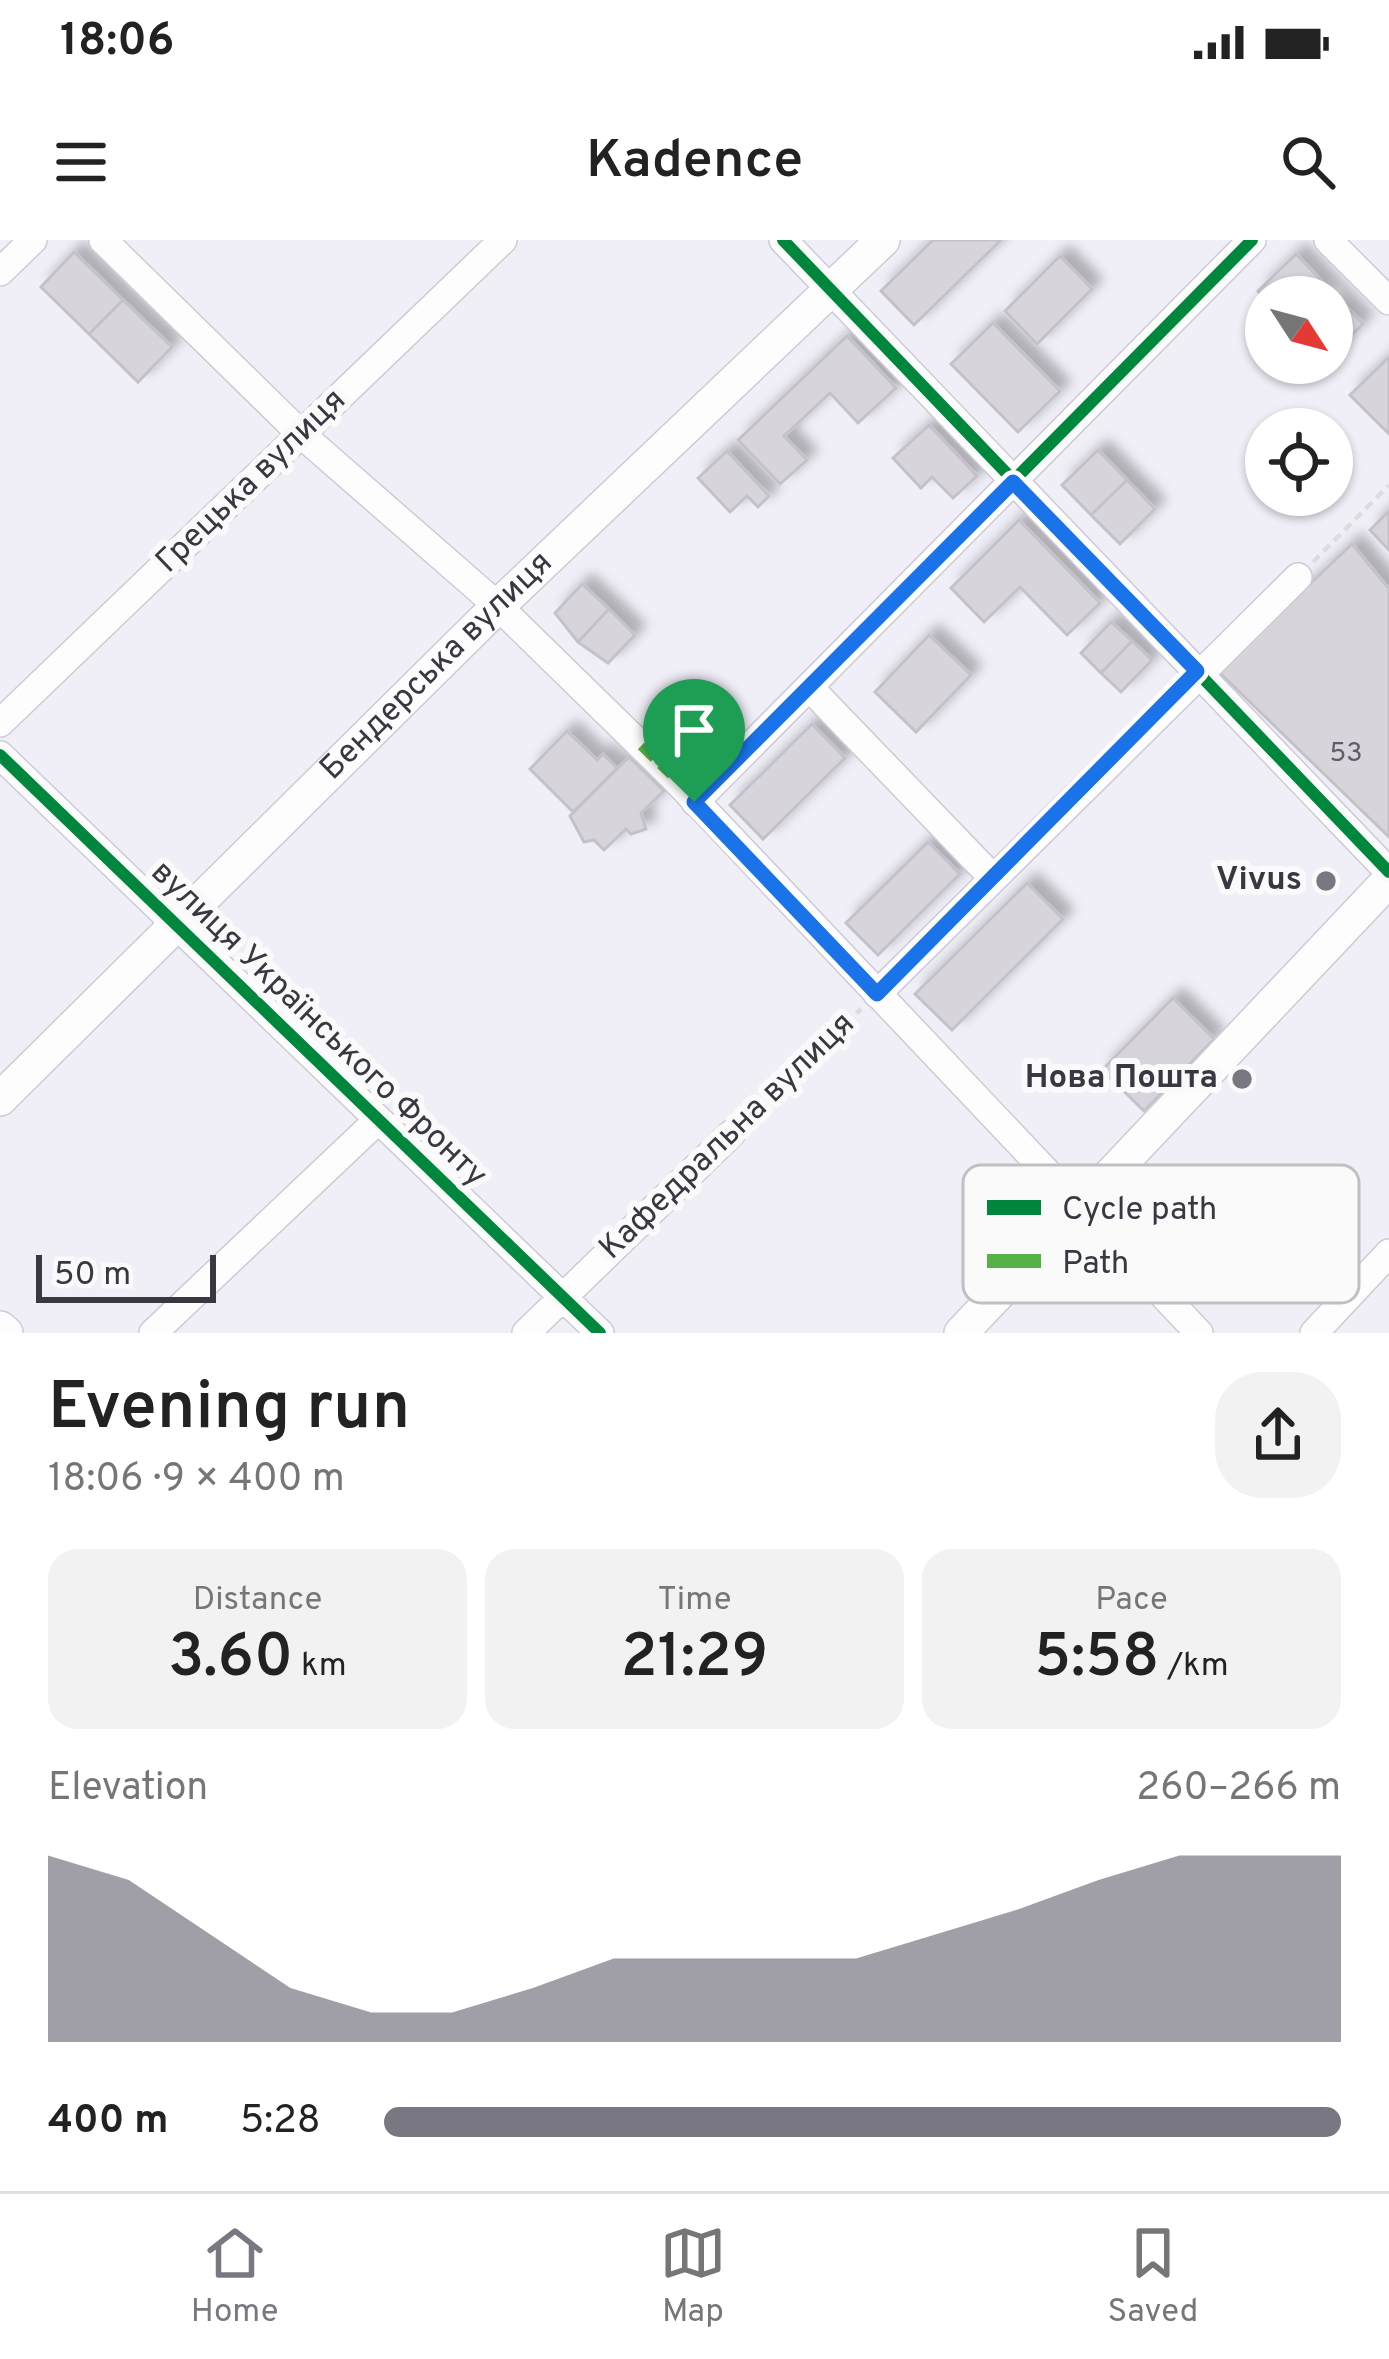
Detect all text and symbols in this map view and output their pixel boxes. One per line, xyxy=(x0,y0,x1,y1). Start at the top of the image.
text: 18:06 xyxy=(60,14,174,71)
text: Kadence xyxy=(586,128,803,197)
icon: menu xyxy=(48,129,114,195)
icon: search xyxy=(1275,129,1341,195)
north arrow xyxy=(1245,276,1353,384)
map controls xyxy=(1245,276,1353,516)
street label: Грецька вулиця xyxy=(148,381,356,583)
button: locate xyxy=(1245,408,1353,516)
street label: Бендерська вулиця xyxy=(312,543,563,790)
pin xyxy=(643,679,745,802)
icon: arrive xyxy=(661,697,727,763)
house number: 53 xyxy=(1329,737,1363,771)
street label: вулиця Українського Фронту xyxy=(141,853,495,1197)
place label: Vivus xyxy=(1216,860,1302,902)
marker: Vivus xyxy=(1313,868,1339,894)
street label: Кафедральна вулиця xyxy=(591,1004,865,1270)
place label: Нова Пошта xyxy=(1025,1058,1218,1100)
marker: Нова Пошта xyxy=(1229,1066,1255,1092)
legend xyxy=(963,1165,1359,1303)
text: Cycle path xyxy=(1062,1190,1217,1232)
text: Path xyxy=(1062,1244,1129,1286)
scale bar xyxy=(36,1249,216,1302)
text: 50 m xyxy=(54,1255,131,1297)
text: Evening run xyxy=(48,1369,410,1452)
button: share xyxy=(1215,1372,1341,1498)
text: 18:06 · 9 × 400 m xyxy=(48,1456,345,1505)
text: Distance xyxy=(193,1580,322,1622)
text: Time xyxy=(658,1580,731,1622)
text: Pace xyxy=(1095,1580,1168,1622)
text: 3.60 xyxy=(168,1622,293,1698)
text: 21:29 xyxy=(621,1622,768,1698)
text: 5:58 xyxy=(1034,1622,1159,1698)
text: km xyxy=(293,1646,347,1688)
text: /km xyxy=(1159,1646,1229,1688)
text: Elevation xyxy=(48,1765,208,1814)
text: 260–266 m xyxy=(1136,1765,1341,1814)
text: 400 m xyxy=(48,2098,168,2147)
text: 5:28 xyxy=(240,2098,321,2147)
tab: Home xyxy=(191,2220,278,2334)
tab: Map xyxy=(660,2220,726,2334)
tab: Saved xyxy=(1108,2220,1198,2334)

